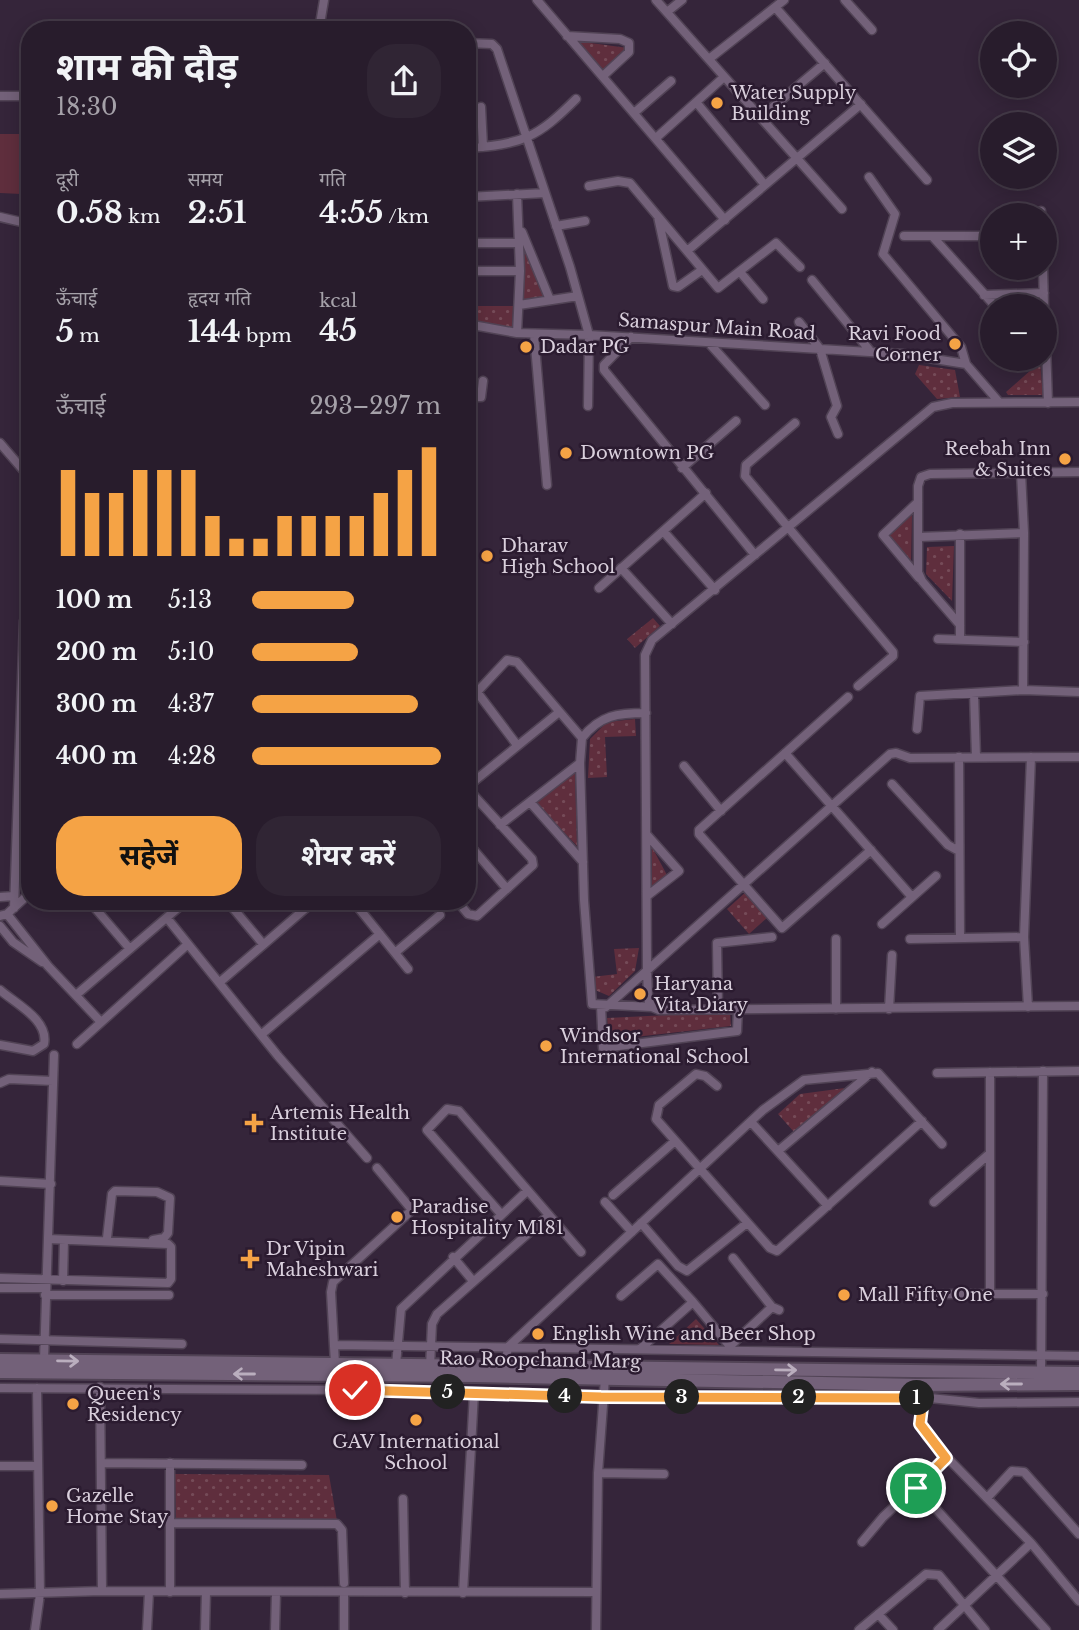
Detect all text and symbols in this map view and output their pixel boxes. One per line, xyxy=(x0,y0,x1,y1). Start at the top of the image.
map controls xyxy=(980,21,1057,371)
button: locate xyxy=(980,21,1057,98)
text: शाम की दौड़ xyxy=(56,43,238,90)
button: share xyxy=(367,44,441,118)
place label: Water Supply Building xyxy=(730,82,857,125)
text: 18:30 xyxy=(56,93,117,121)
marker: Water Supply Building xyxy=(709,95,725,111)
button: layers xyxy=(980,112,1057,189)
text: दूरी xyxy=(56,168,79,191)
text: समय xyxy=(188,168,223,191)
text: गति xyxy=(319,168,346,191)
text: 0.58 xyxy=(56,194,123,231)
text: 2:51 xyxy=(188,194,247,231)
text: 4:55 xyxy=(319,194,383,231)
button: + xyxy=(980,203,1057,280)
text: km xyxy=(123,205,160,228)
text: /km xyxy=(383,205,429,228)
text: ऊँचाई xyxy=(56,287,97,310)
text: हृदय गति xyxy=(188,287,251,310)
text: kcal xyxy=(319,289,357,312)
button: − xyxy=(980,294,1057,371)
street label: Samaspur Main Road xyxy=(618,309,816,345)
text: 45 xyxy=(319,312,357,349)
text: 5 xyxy=(56,313,74,350)
text: 144 xyxy=(188,313,241,350)
place label: Ravi Food Corner xyxy=(848,323,941,366)
text: m xyxy=(74,324,100,347)
text: bpm xyxy=(241,324,292,347)
place label: Dadar PG xyxy=(540,336,630,358)
marker: Ravi Food Corner xyxy=(947,336,963,352)
marker: Dadar PG xyxy=(518,339,534,355)
text: ऊँचाई xyxy=(56,392,106,420)
text: 293–297 m xyxy=(309,392,441,420)
place label: Reebah Inn & Suites xyxy=(945,438,1051,481)
place label: Downtown PG xyxy=(580,442,715,464)
marker: Downtown PG xyxy=(558,445,574,461)
marker: Reebah Inn & Suites xyxy=(1057,451,1073,467)
place label: Dharav High School xyxy=(501,535,615,578)
marker: Dharav High School xyxy=(479,548,495,564)
text: 100 m xyxy=(56,586,132,614)
text: 5:13 xyxy=(168,586,212,614)
text: 200 m xyxy=(56,638,137,666)
text: 5:10 xyxy=(168,638,214,666)
text: 300 m xyxy=(56,690,137,718)
text: 4:37 xyxy=(168,690,214,718)
text: 400 m xyxy=(56,742,138,770)
text: 4:28 xyxy=(168,742,216,770)
button: सहेजें xyxy=(56,816,242,896)
button: शेयर करें xyxy=(256,816,441,896)
place label: Haryana Vita Diary xyxy=(653,973,748,1016)
marker: Haryana Vita Diary xyxy=(632,986,648,1002)
place label: Windsor International School xyxy=(559,1025,749,1068)
marker: Windsor International School xyxy=(538,1038,554,1054)
place label: Artemis Health Institute xyxy=(269,1102,410,1145)
marker: Artemis Health Institute xyxy=(244,1113,264,1133)
place label: Paradise Hospitality M181 xyxy=(411,1196,564,1239)
marker: Paradise Hospitality M181 xyxy=(389,1209,405,1225)
place label: Dr Vipin Maheshwari xyxy=(266,1238,378,1281)
marker: Dr Vipin Maheshwari xyxy=(240,1249,260,1269)
place label: Mall Fifty One xyxy=(858,1284,993,1306)
marker: Mall Fifty One xyxy=(836,1287,852,1303)
place label: English Wine and Beer Shop xyxy=(552,1323,816,1345)
marker: English Wine and Beer Shop xyxy=(530,1326,546,1342)
street label: Rao Roopchand Marg xyxy=(439,1347,641,1373)
one-way arrow xyxy=(56,1354,79,1368)
pin xyxy=(325,1360,385,1420)
one-way arrow xyxy=(774,1363,797,1377)
one-way arrow xyxy=(233,1367,256,1381)
icon: check xyxy=(336,1371,374,1409)
pin: 5 xyxy=(430,1374,466,1410)
one-way arrow xyxy=(1000,1377,1023,1391)
pin: 4 xyxy=(548,1378,582,1414)
text: 5 xyxy=(442,1380,453,1403)
pin: 3 xyxy=(664,1380,700,1414)
pin: 2 xyxy=(782,1380,816,1414)
pin: 1 xyxy=(900,1380,934,1416)
place label: Queen's Residency xyxy=(87,1383,182,1426)
text: 4 xyxy=(558,1384,571,1407)
text: 3 xyxy=(675,1385,688,1408)
text: 2 xyxy=(792,1385,805,1408)
text: 1 xyxy=(912,1386,921,1409)
marker: Queen's Residency xyxy=(65,1396,81,1412)
marker: GAV International School xyxy=(408,1412,424,1428)
place label: GAV International School xyxy=(332,1431,500,1474)
pin xyxy=(886,1458,946,1518)
icon: arrive xyxy=(897,1469,935,1507)
place label: Gazelle Home Stay xyxy=(66,1485,169,1528)
marker: Gazelle Home Stay xyxy=(44,1498,60,1514)

